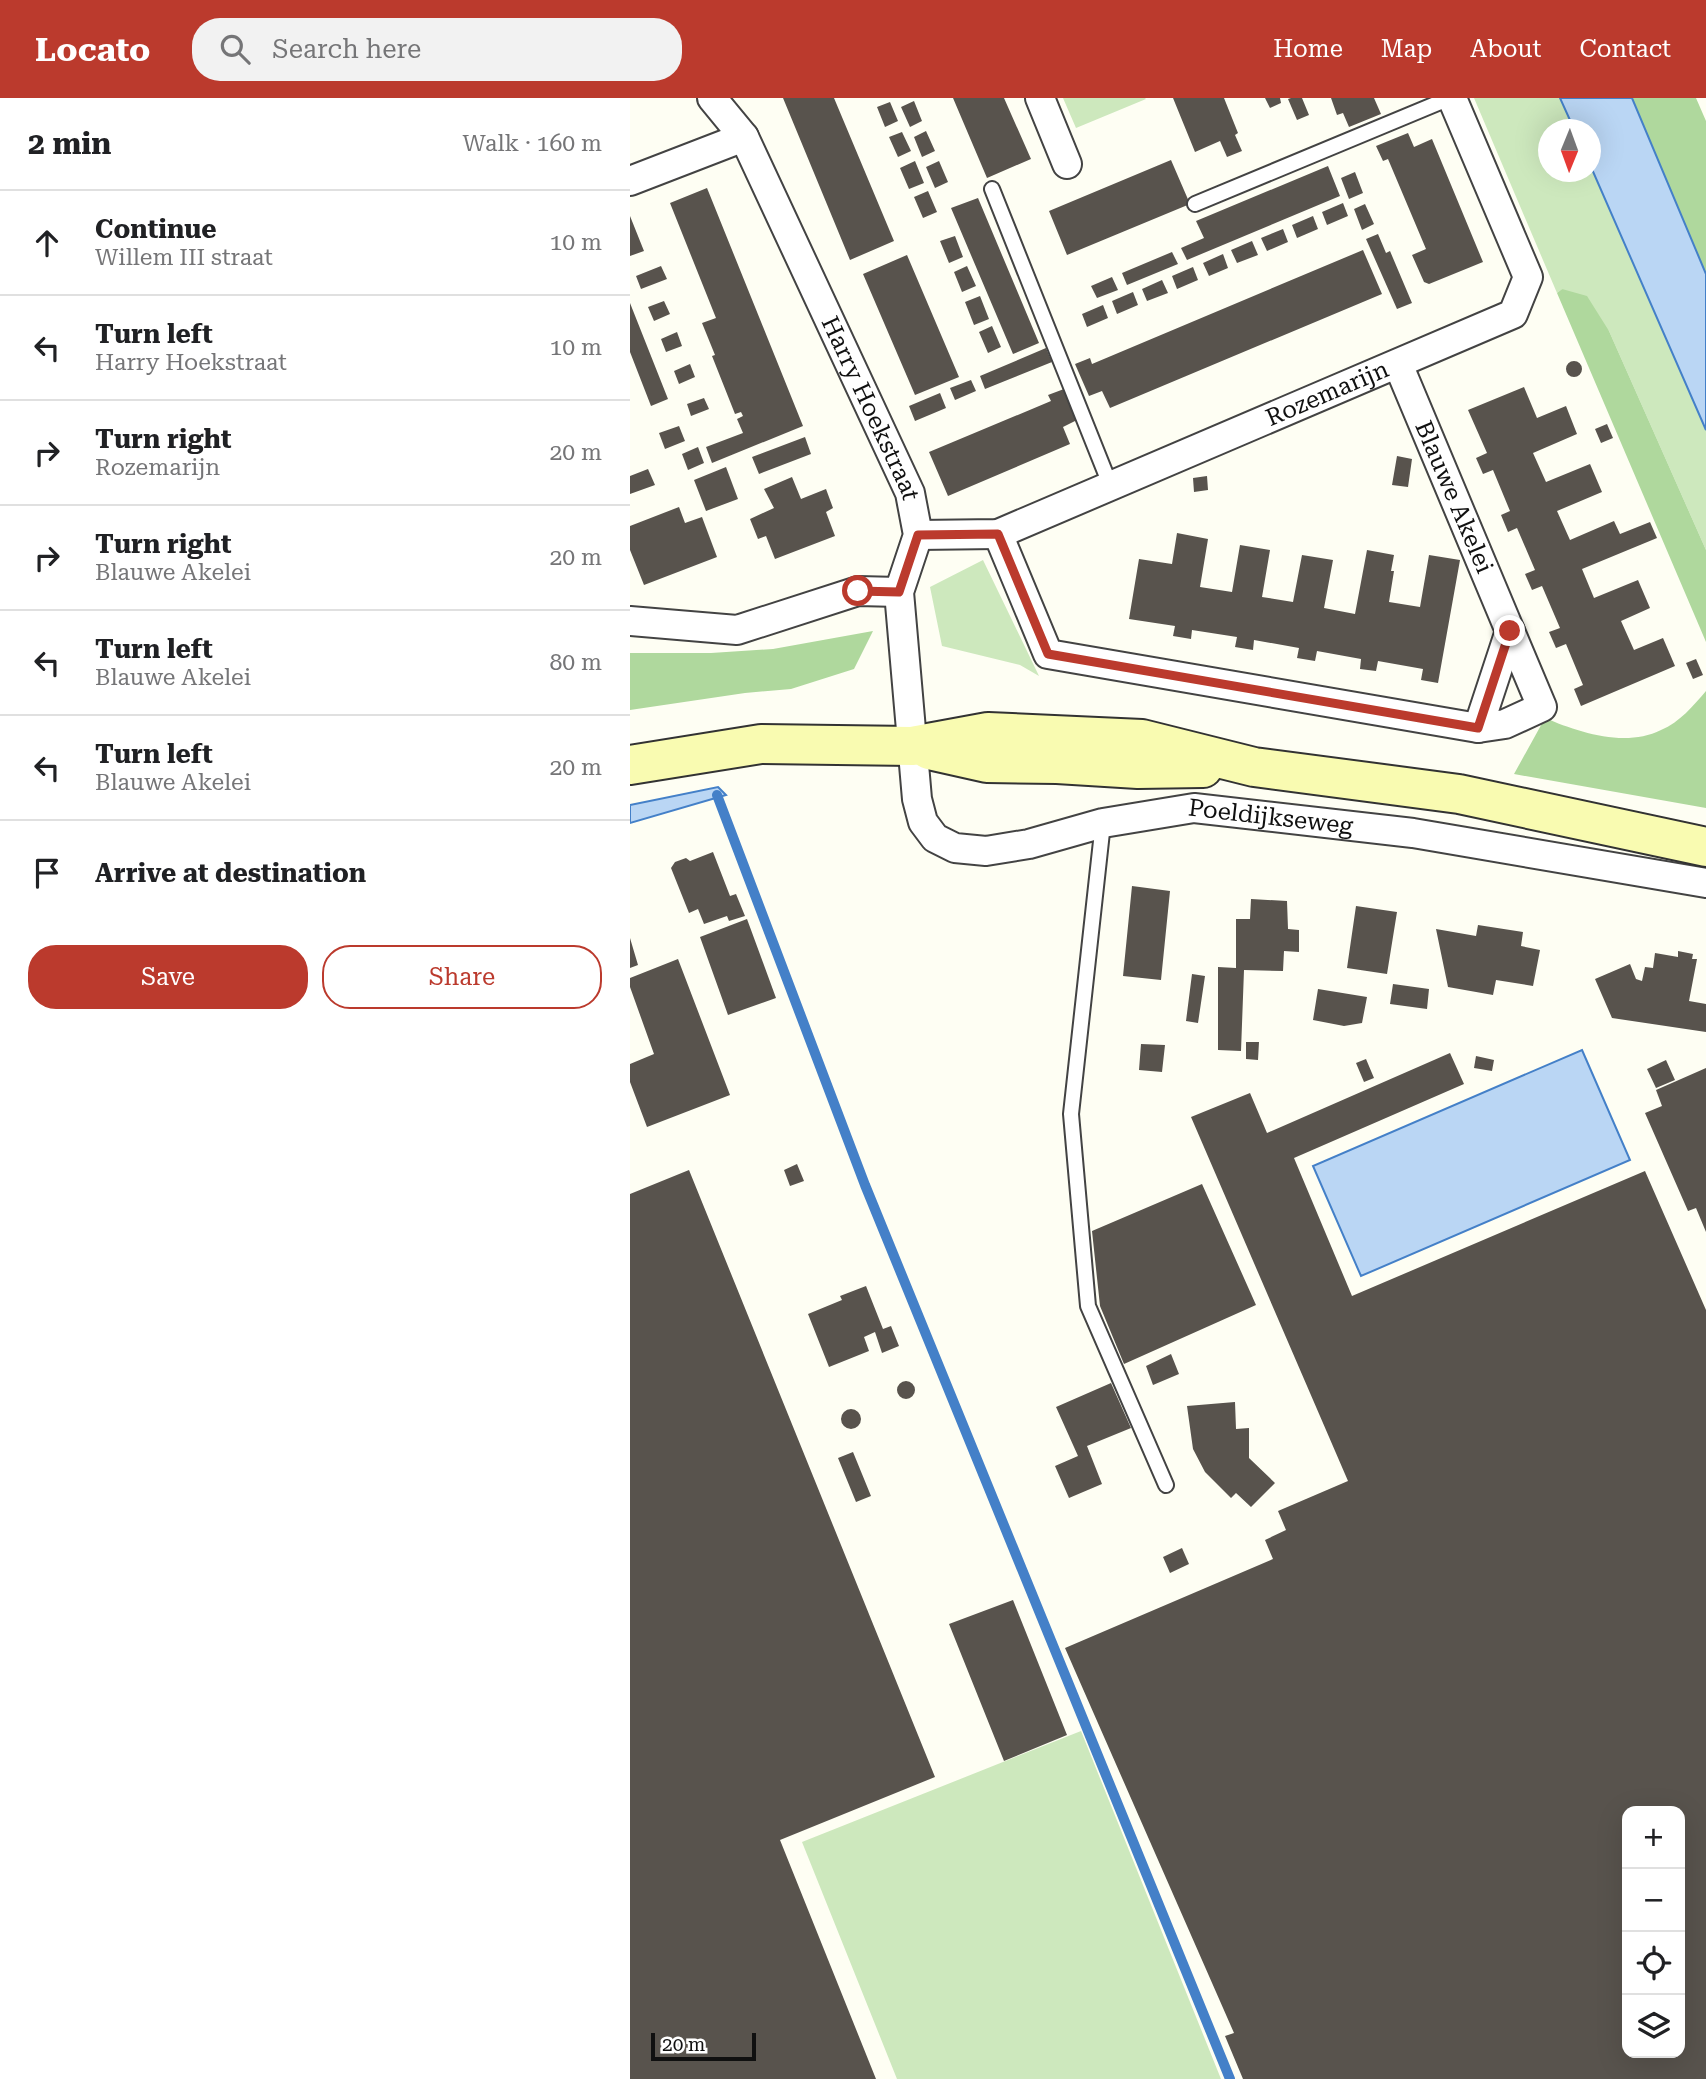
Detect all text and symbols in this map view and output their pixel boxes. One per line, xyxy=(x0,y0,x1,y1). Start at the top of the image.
search box xyxy=(192,18,682,81)
text: Locato xyxy=(35,30,150,69)
icon: search xyxy=(216,30,254,68)
text: Search here xyxy=(272,34,421,64)
text: Home xyxy=(1273,35,1343,63)
text: Map xyxy=(1381,35,1432,63)
text: About xyxy=(1470,35,1541,63)
text: Contact xyxy=(1579,35,1671,63)
north arrow xyxy=(1538,119,1601,182)
text: 2 min xyxy=(28,126,111,161)
text: Walk · 160 m xyxy=(463,130,602,157)
text: Continue xyxy=(95,214,217,244)
icon: ahead xyxy=(28,224,66,262)
text: 10 m xyxy=(549,229,602,256)
text: Willem III straat xyxy=(95,244,273,271)
street label: Harry Hoekstraat xyxy=(816,312,925,502)
text: Turn left xyxy=(95,319,213,349)
icon: left xyxy=(28,329,66,367)
text: 10 m xyxy=(549,334,602,361)
text: Harry Hoekstraat xyxy=(95,349,287,376)
street label: Rozemarijn xyxy=(1262,355,1393,432)
street label: Blauwe Akelei xyxy=(1409,417,1499,578)
text: Turn right xyxy=(95,424,231,454)
icon: right xyxy=(28,434,66,472)
text: 20 m xyxy=(549,439,602,466)
text: Rozemarijn xyxy=(95,454,220,481)
text: Turn right xyxy=(95,529,231,559)
icon: right xyxy=(28,539,66,577)
text: 20 m xyxy=(549,544,602,571)
text: Blauwe Akelei xyxy=(95,559,251,586)
route start xyxy=(842,575,873,606)
route end xyxy=(1494,615,1525,646)
text: Turn left xyxy=(95,634,213,664)
icon: left xyxy=(28,644,66,682)
text: 80 m xyxy=(549,649,602,676)
text: Blauwe Akelei xyxy=(95,664,251,691)
text: Turn left xyxy=(95,739,213,769)
icon: left xyxy=(28,749,66,787)
text: 20 m xyxy=(549,754,602,781)
text: Blauwe Akelei xyxy=(95,769,251,796)
street label: Poeldijkseweg xyxy=(1187,793,1355,840)
icon: arrive xyxy=(28,854,66,892)
text: Arrive at destination xyxy=(95,858,366,888)
button: Save xyxy=(28,945,308,1009)
button: Share xyxy=(322,945,602,1009)
map controls xyxy=(1622,1806,1685,2058)
button: + xyxy=(1622,1806,1685,1869)
button: − xyxy=(1622,1869,1685,1932)
button: locate xyxy=(1622,1932,1685,1995)
button: layers xyxy=(1622,1995,1685,2058)
scale bar xyxy=(651,2030,756,2062)
text: 20 m xyxy=(662,2033,705,2056)

